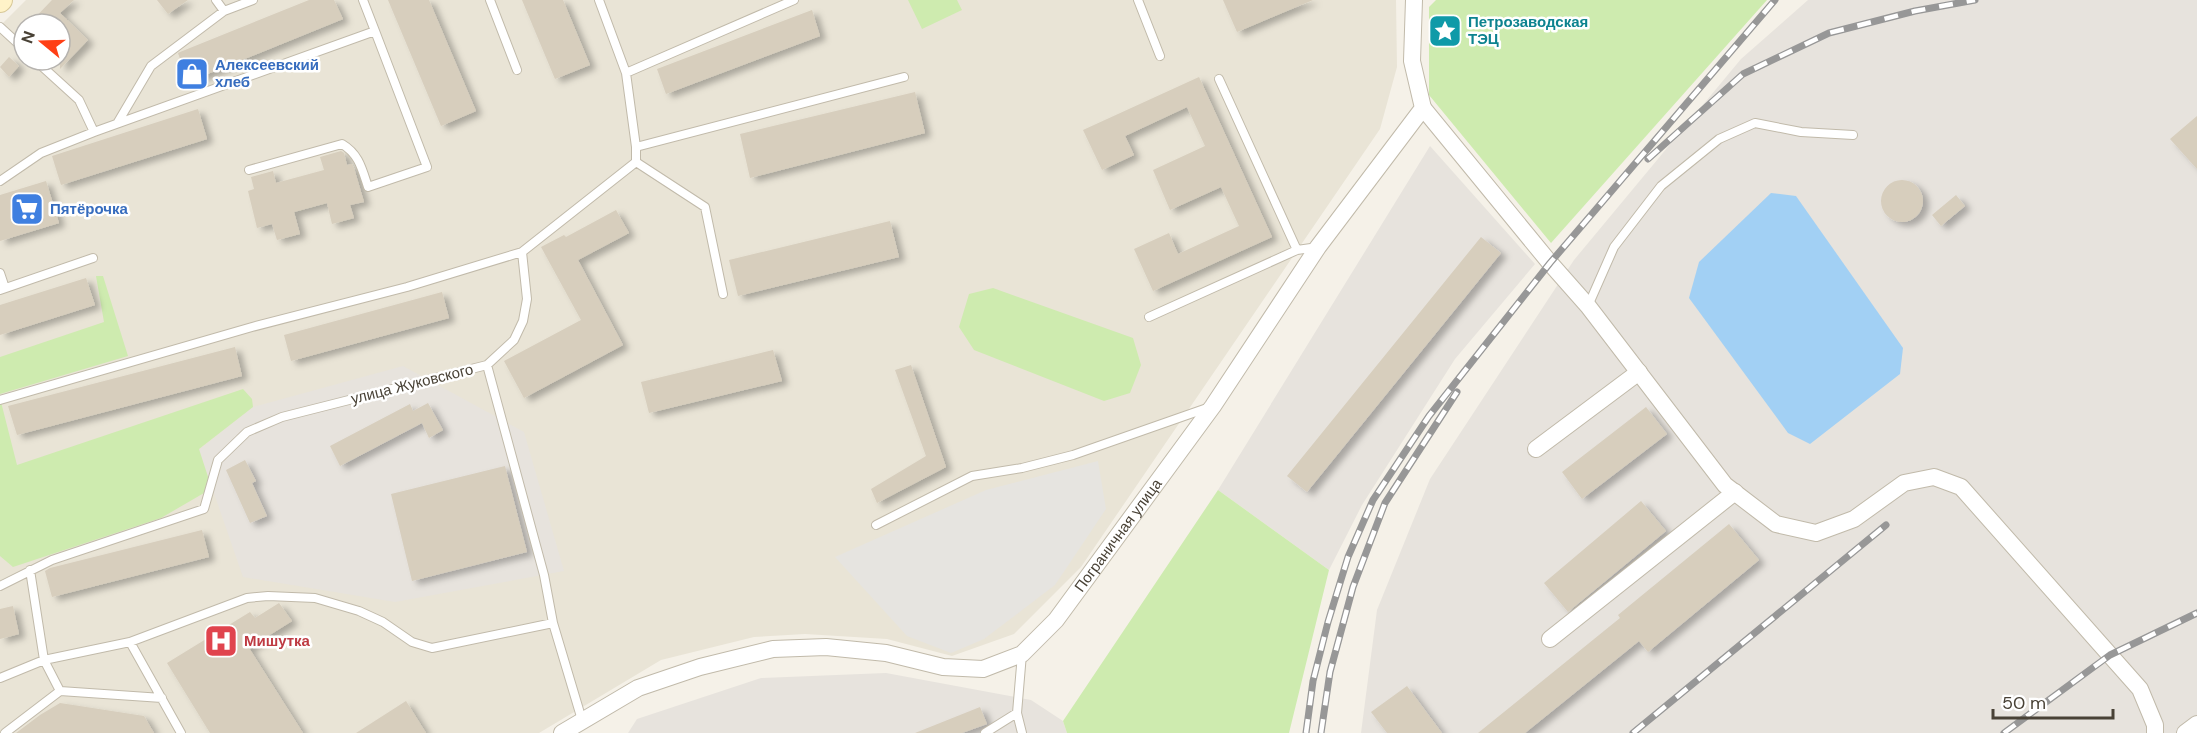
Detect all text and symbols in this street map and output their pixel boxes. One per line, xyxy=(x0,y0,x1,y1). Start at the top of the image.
north arrow xyxy=(12,12,72,72)
place label: Петрозаводская ТЭЦ xyxy=(1468,12,1588,49)
place icon: Петрозаводская ТЭЦ xyxy=(1427,13,1463,49)
text: N xyxy=(16,28,40,46)
place label: Алексеевский хлеб xyxy=(215,55,319,92)
shop icon: Алексеевский хлеб xyxy=(174,56,210,92)
supermarket icon: Пятёрочка xyxy=(9,191,45,227)
place label: Пятёрочка xyxy=(50,199,128,219)
street label: улица Жуковского xyxy=(349,359,475,409)
street label: Пограничная улица xyxy=(1070,474,1167,596)
hospital icon: Мишутка xyxy=(203,623,239,659)
place label: Мишутка xyxy=(244,631,311,651)
scale bar xyxy=(1993,682,2113,720)
text: 50 m xyxy=(2002,691,2046,715)

